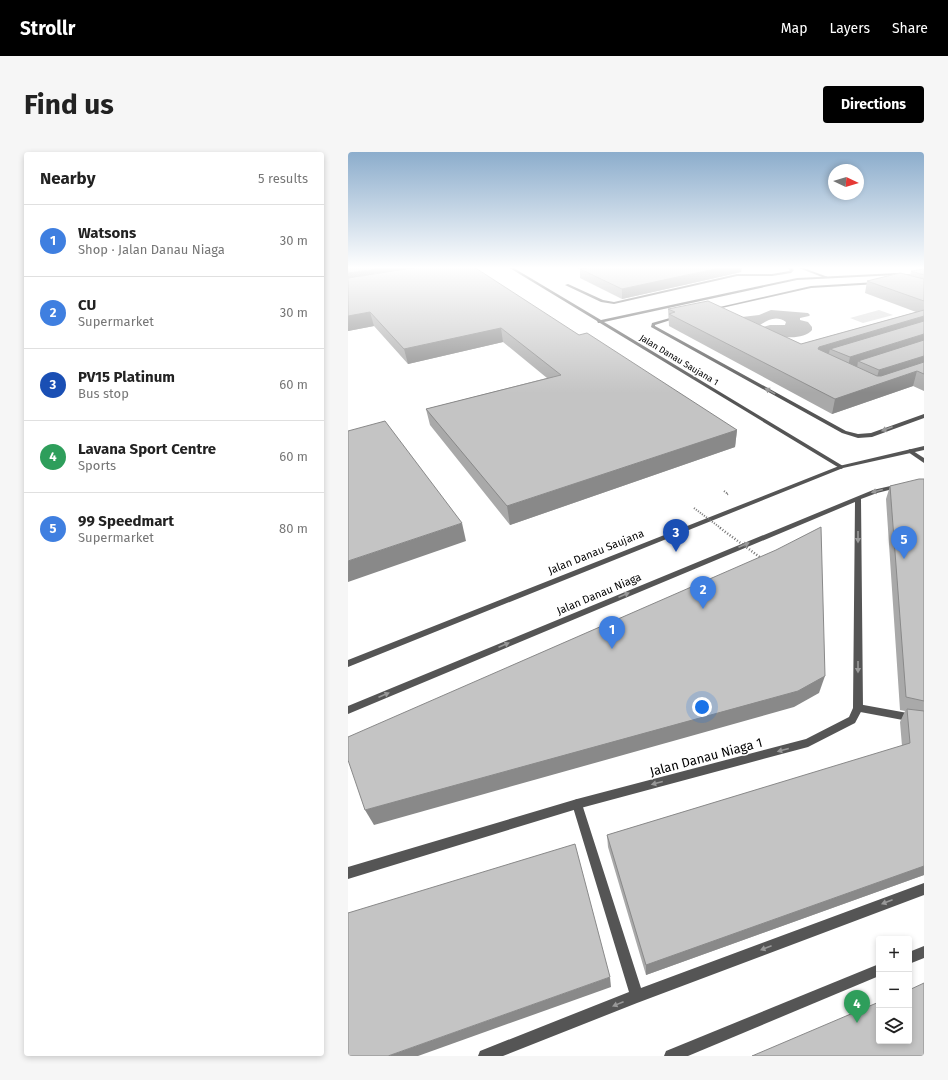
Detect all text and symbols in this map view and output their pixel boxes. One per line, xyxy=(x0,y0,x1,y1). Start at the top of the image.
text: Strollr xyxy=(20,17,75,40)
text: Map xyxy=(781,20,807,37)
text: Layers xyxy=(829,20,870,37)
text: Share xyxy=(892,20,928,37)
button: Directions xyxy=(823,86,924,123)
text: Find us xyxy=(24,88,114,121)
north arrow xyxy=(828,164,864,200)
text: Nearby xyxy=(40,168,95,189)
text: 5 results xyxy=(258,171,308,186)
text: Watsons xyxy=(78,224,136,242)
text: 1 xyxy=(50,233,56,248)
text: 30 m xyxy=(280,233,308,248)
text: Shop · Jalan Danau Niaga xyxy=(78,242,225,257)
text: CU xyxy=(78,296,96,314)
text: 2 xyxy=(50,305,56,320)
text: 30 m xyxy=(280,305,308,320)
text: Supermarket xyxy=(78,314,154,329)
street label: Jalan Danau Saujana 1 xyxy=(638,333,720,387)
text: PV15 Platinum xyxy=(78,368,175,386)
text: 3 xyxy=(50,377,56,392)
text: 60 m xyxy=(279,377,308,392)
text: Bus stop xyxy=(78,386,129,401)
one-way arrow xyxy=(764,388,776,395)
one-way arrow xyxy=(881,426,893,432)
text: Lavana Sport Centre xyxy=(78,440,216,458)
text: 4 xyxy=(49,449,57,464)
text: 60 m xyxy=(279,449,308,464)
text: Sports xyxy=(78,458,116,473)
one-way arrow xyxy=(871,488,883,494)
text: 99 Speedmart xyxy=(78,512,174,530)
pin: 3 xyxy=(663,519,689,552)
text: 5 xyxy=(50,521,56,536)
text: 80 m xyxy=(279,521,308,536)
pin: 5 xyxy=(891,526,917,559)
street label: Jalan Danau Saujana xyxy=(546,527,646,577)
text: Supermarket xyxy=(78,530,154,545)
one-way arrow xyxy=(855,531,861,544)
one-way arrow xyxy=(739,542,751,548)
street label: Jalan Danau Niaga xyxy=(555,570,643,618)
pin: 2 xyxy=(690,576,716,609)
one-way arrow xyxy=(618,592,630,599)
pin: 1 xyxy=(599,616,625,649)
one-way arrow xyxy=(498,642,510,649)
one-way arrow xyxy=(855,661,861,674)
one-way arrow xyxy=(378,692,390,699)
your location xyxy=(692,697,712,717)
street label: Jalan Danau Niaga 1 xyxy=(648,735,764,779)
one-way arrow xyxy=(777,747,789,753)
one-way arrow xyxy=(651,780,663,786)
one-way arrow xyxy=(881,900,893,906)
map controls xyxy=(876,936,912,1044)
button: + xyxy=(876,936,912,972)
one-way arrow xyxy=(759,945,771,951)
button: − xyxy=(876,972,912,1008)
pin: 4 xyxy=(844,990,870,1023)
one-way arrow xyxy=(611,1001,623,1007)
button: layers xyxy=(876,1008,912,1044)

